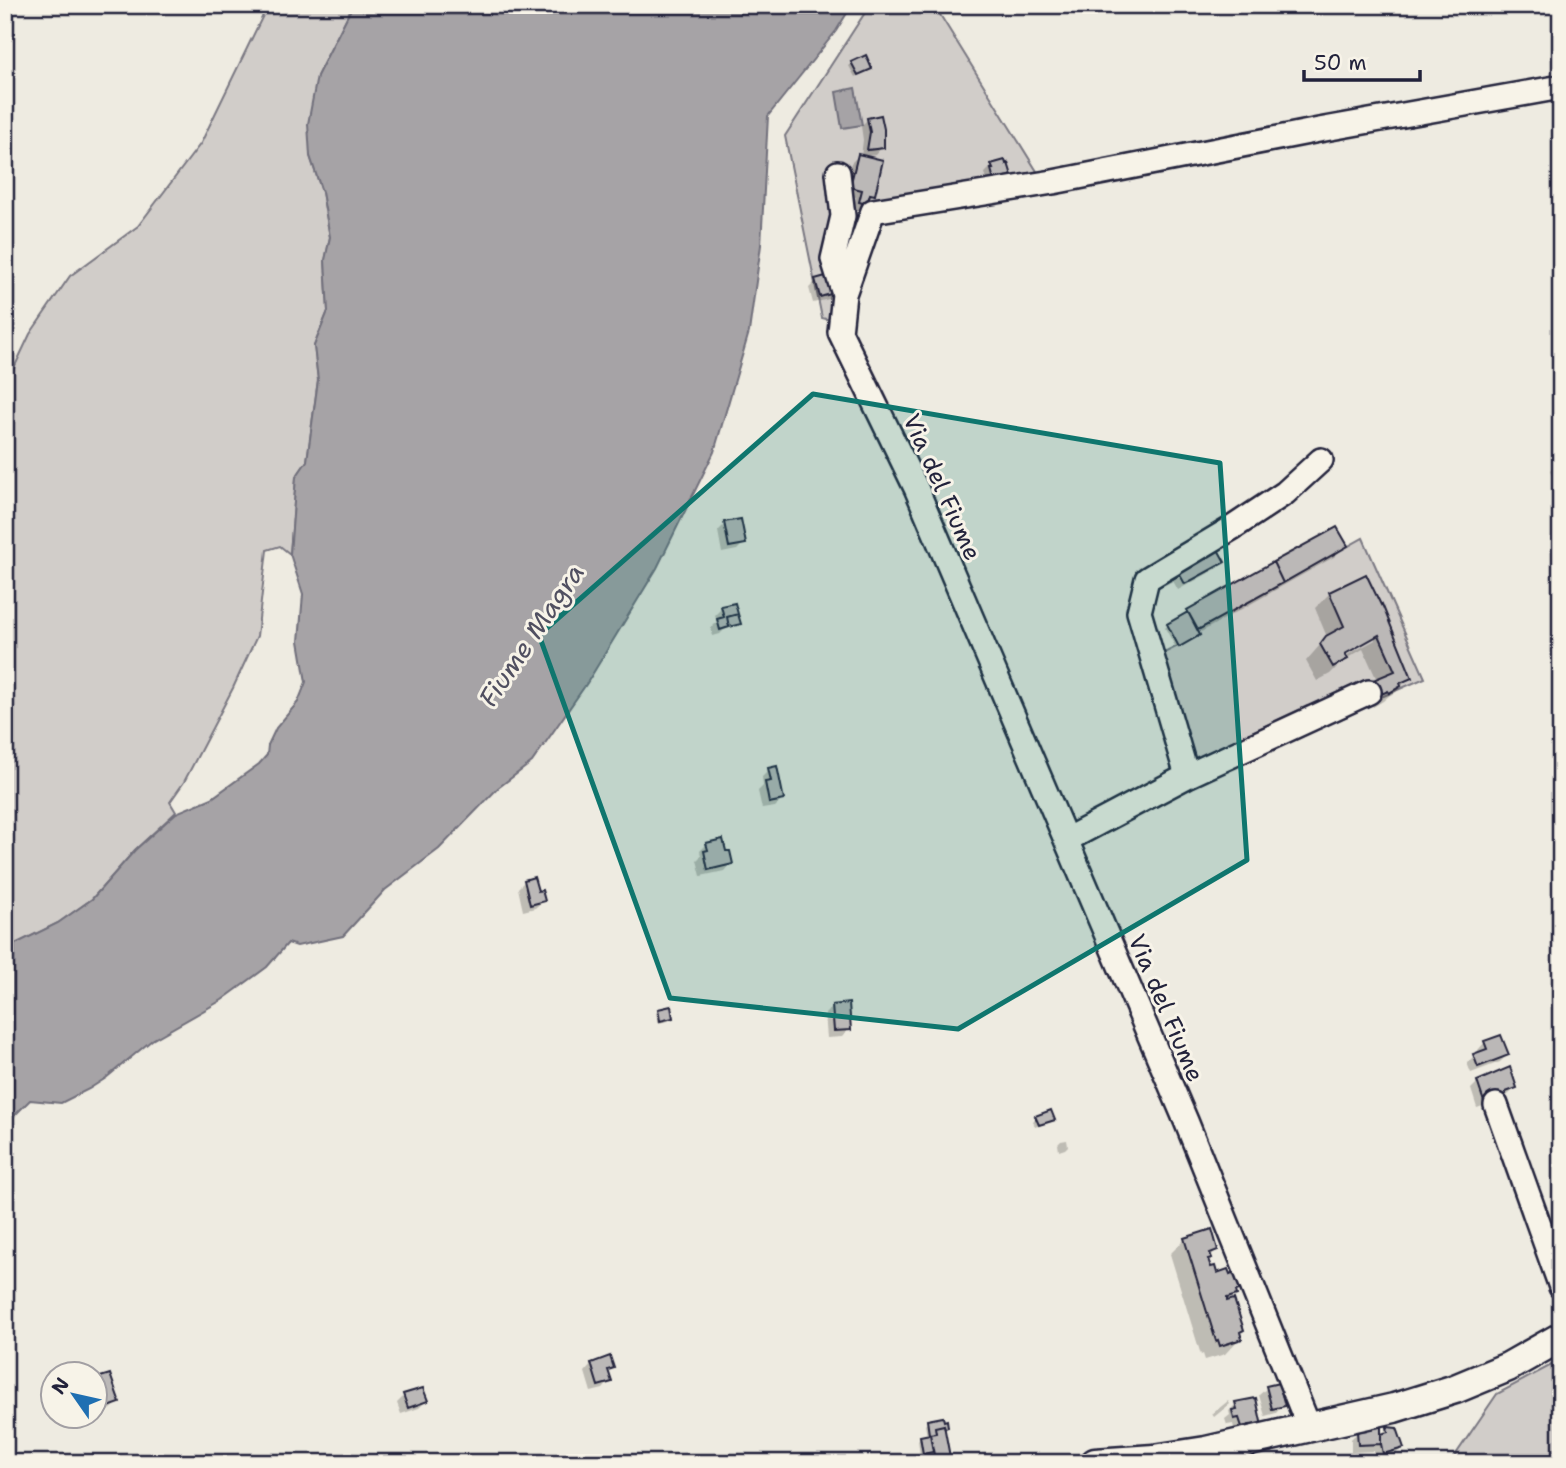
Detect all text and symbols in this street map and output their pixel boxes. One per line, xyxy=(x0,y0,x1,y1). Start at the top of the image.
scale bar xyxy=(1304,38,1419,82)
text: 50 m xyxy=(1314,49,1367,77)
street label: Via del Fiume xyxy=(895,409,989,565)
water label: Fiume Magra xyxy=(470,556,592,714)
street label: Via del Fiume xyxy=(1121,929,1211,1087)
north arrow xyxy=(38,1360,108,1430)
text: N xyxy=(46,1373,75,1399)

